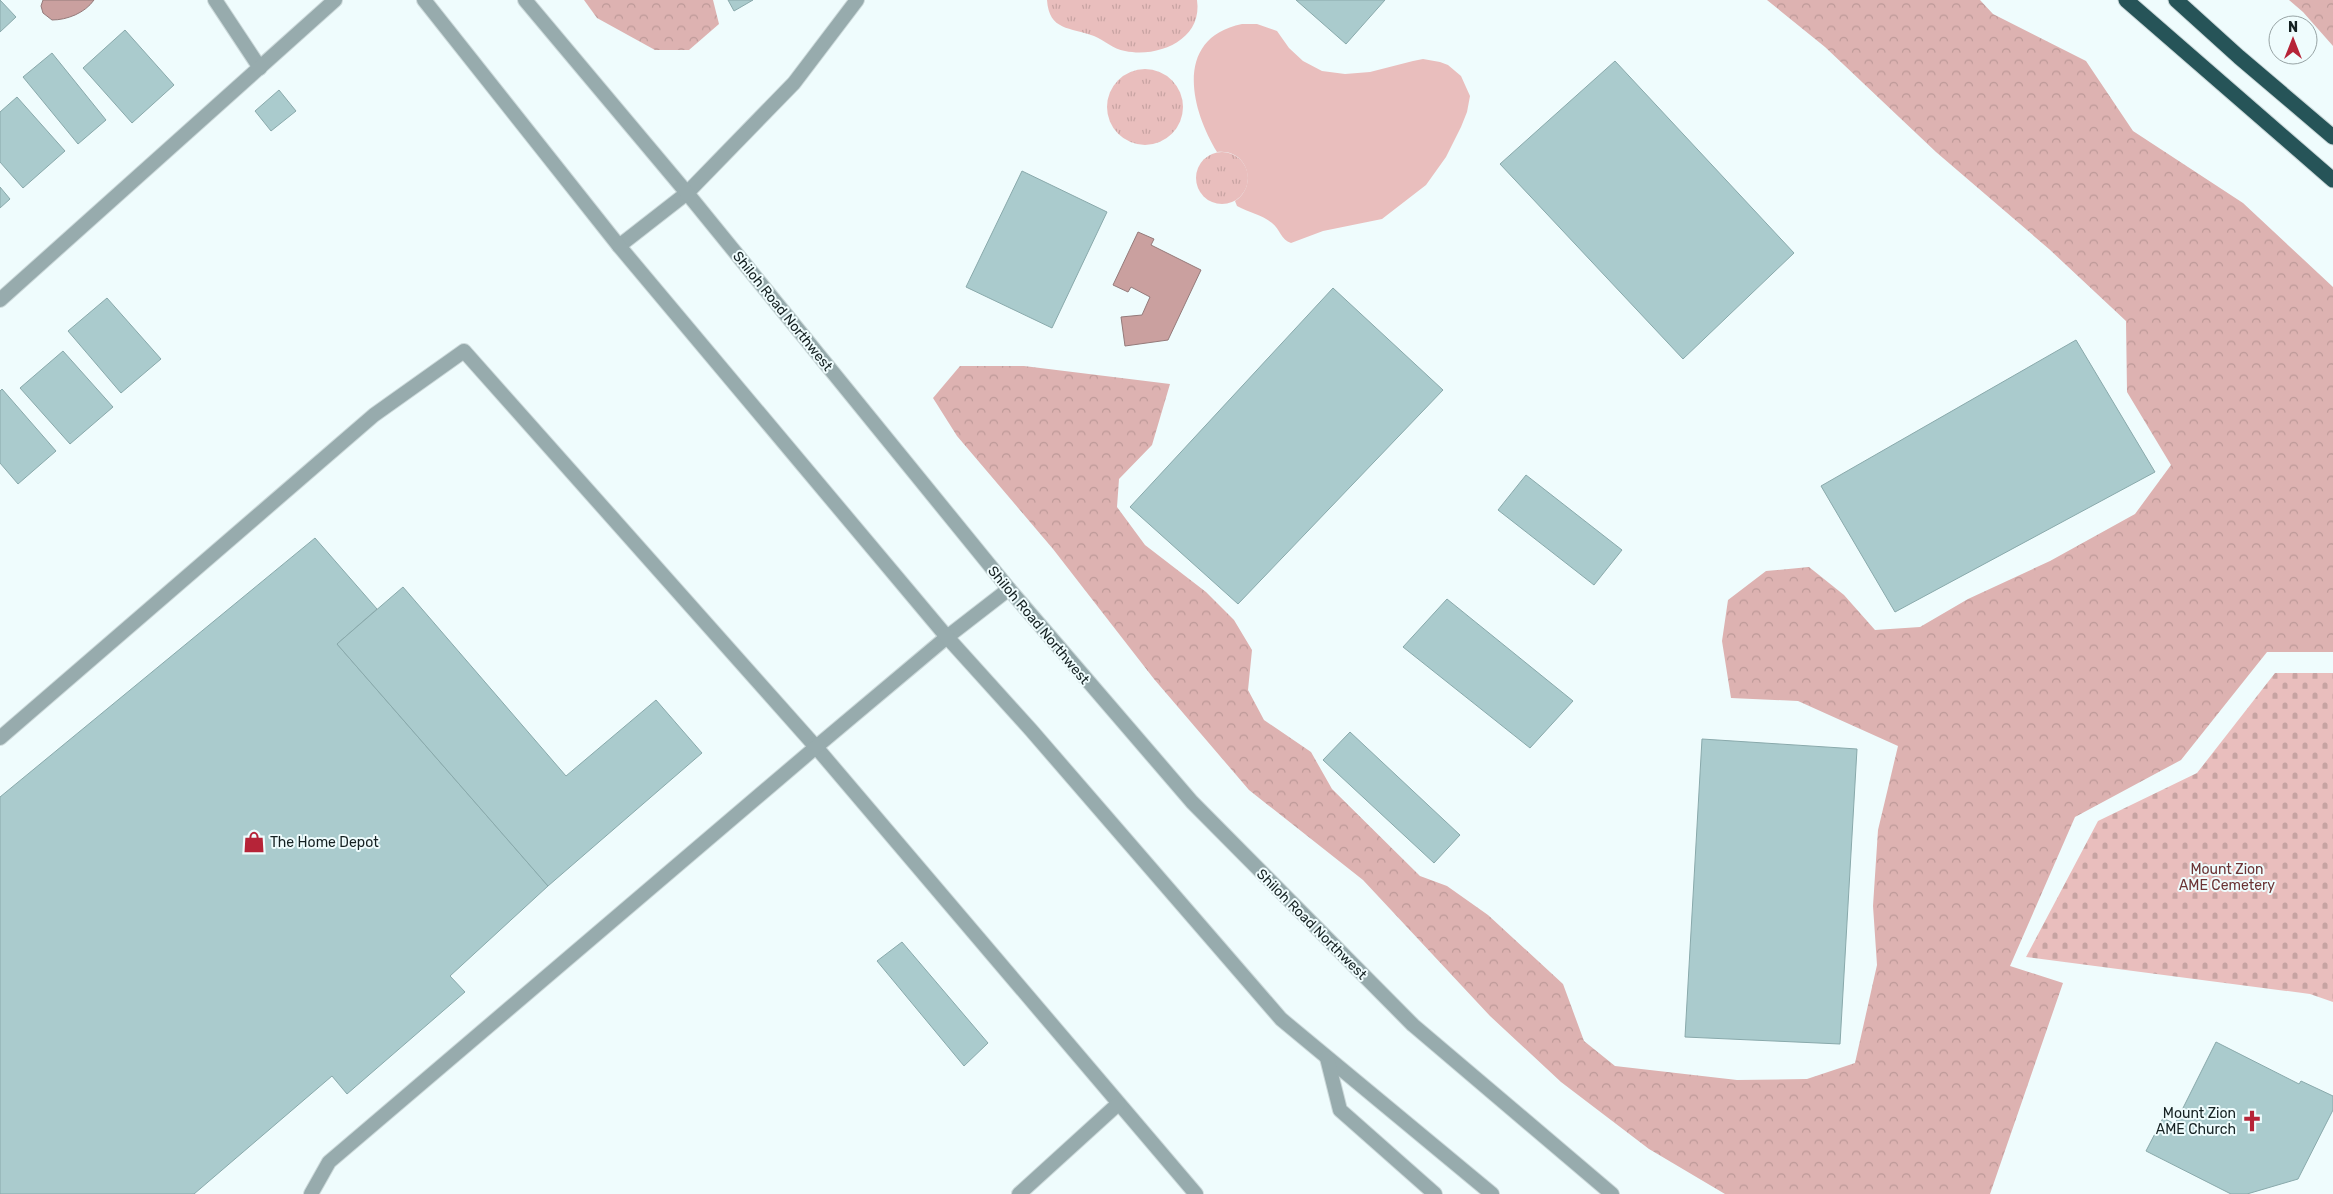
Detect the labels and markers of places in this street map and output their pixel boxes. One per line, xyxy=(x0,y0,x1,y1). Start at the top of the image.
shop icon: The Home Depot xyxy=(241,829,267,855)
place label: The Home Depot xyxy=(270,834,379,851)
place label: Mount Zion AME Church xyxy=(2156,1105,2236,1138)
church icon: Mount Zion AME Church xyxy=(2239,1108,2265,1134)

